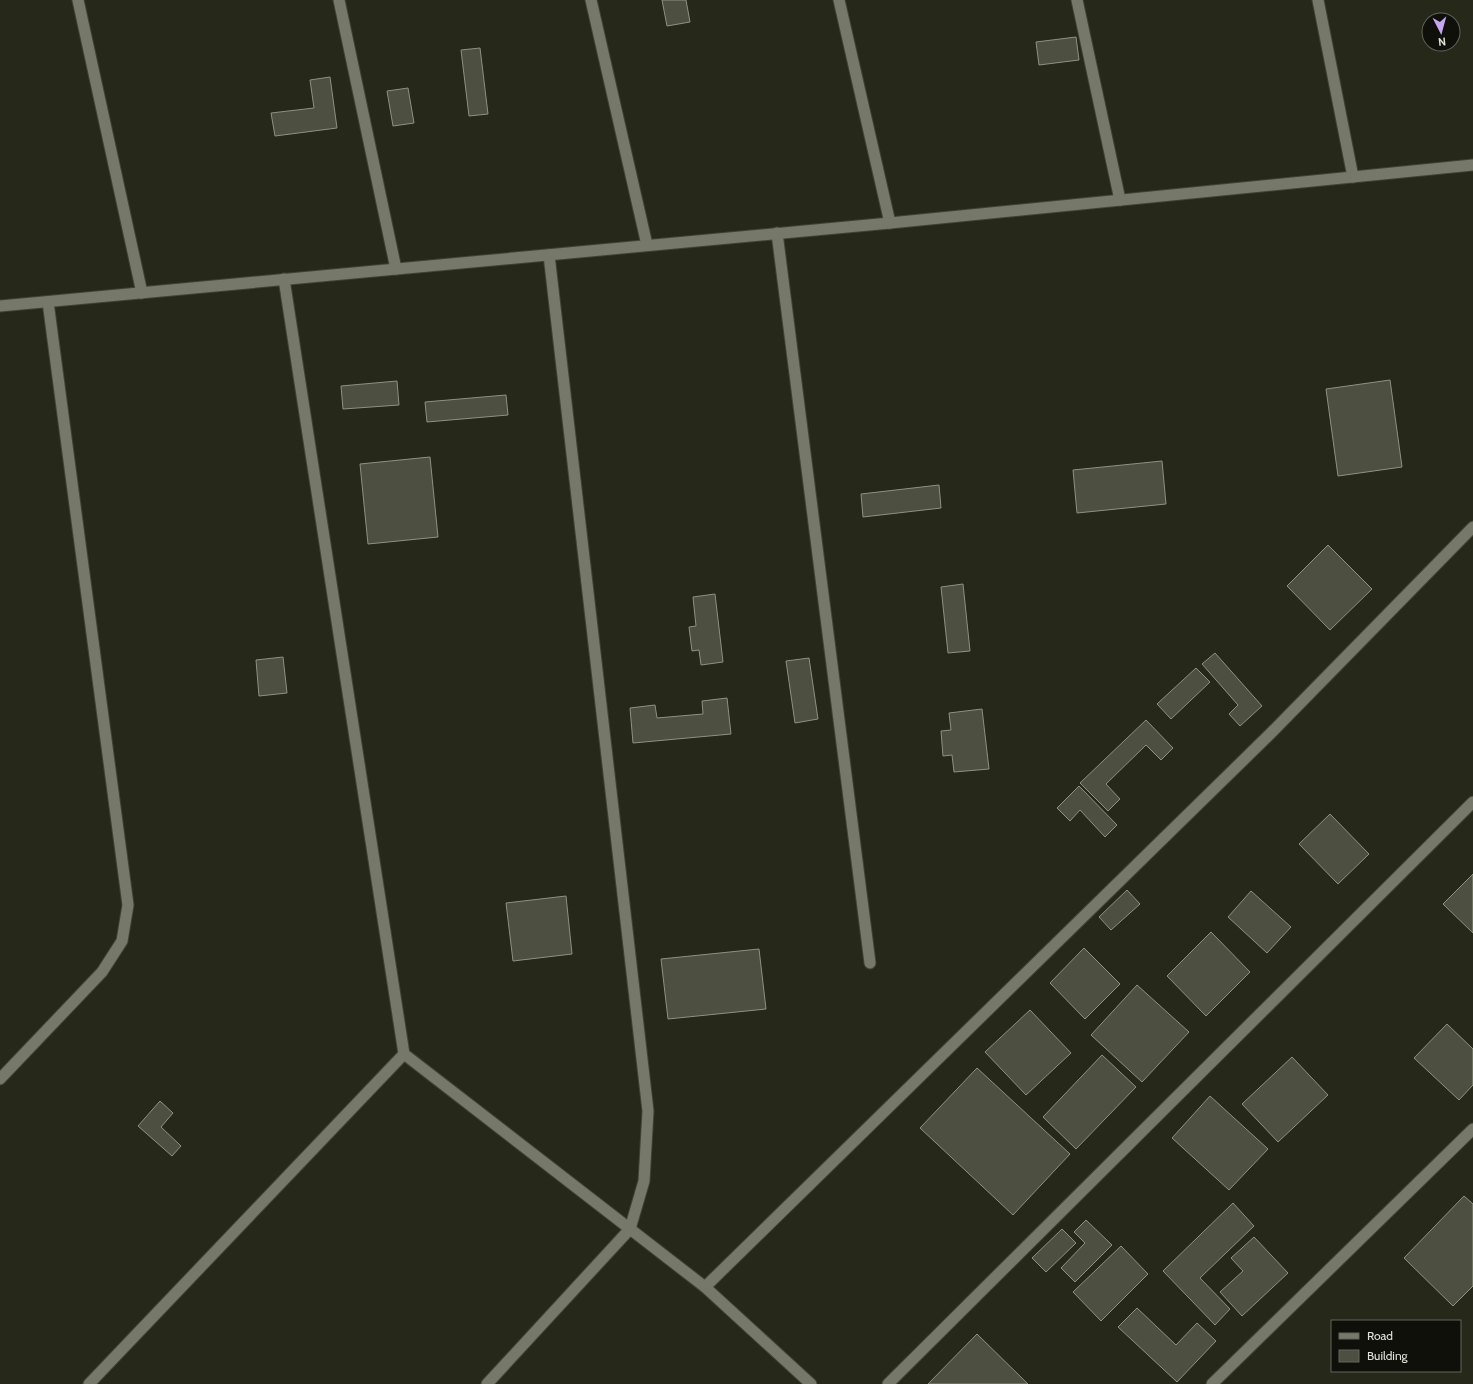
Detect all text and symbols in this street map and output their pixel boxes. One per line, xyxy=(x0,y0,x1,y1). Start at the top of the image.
north arrow xyxy=(1421,12,1461,52)
text: N xyxy=(1437,35,1447,49)
legend xyxy=(1331,1320,1461,1372)
text: Road xyxy=(1367,1328,1393,1343)
text: Building xyxy=(1367,1348,1409,1363)

